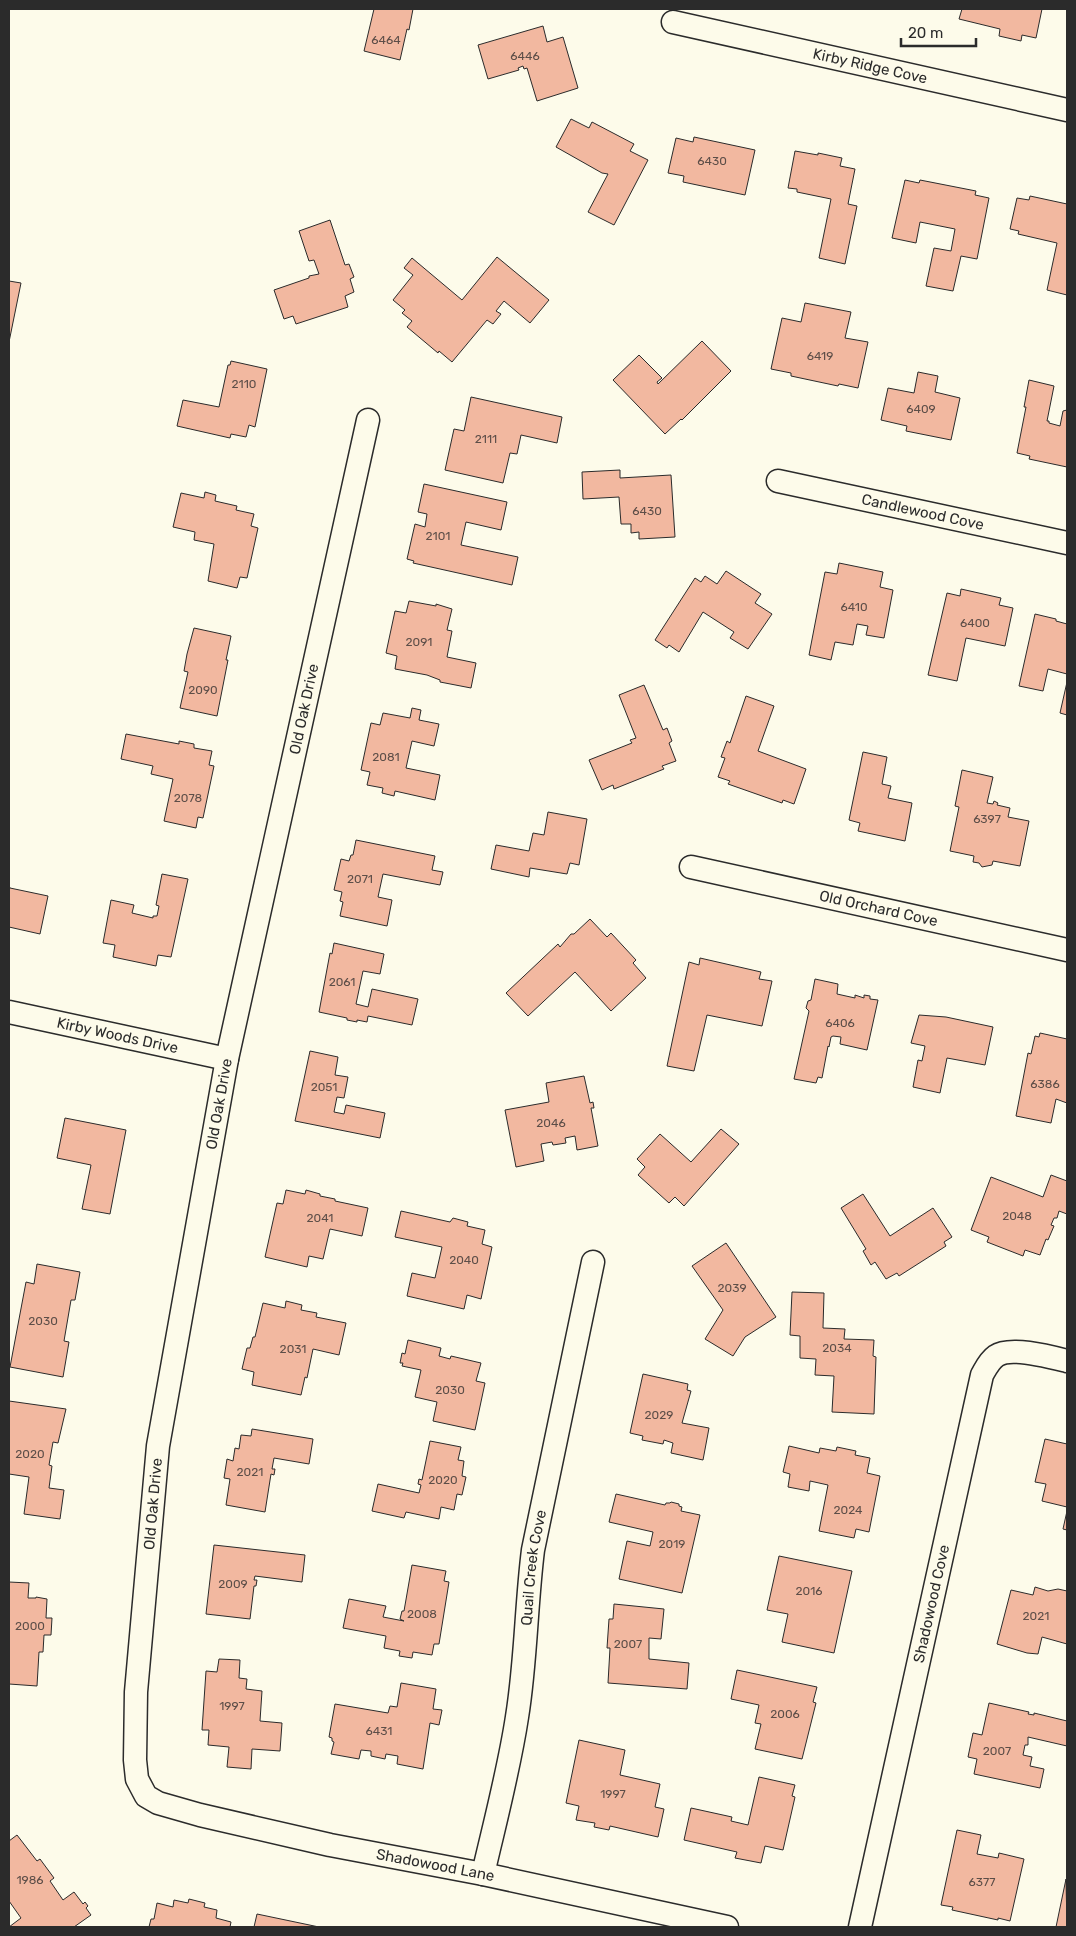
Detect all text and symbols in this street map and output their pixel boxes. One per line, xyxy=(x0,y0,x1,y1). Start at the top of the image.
scale bar xyxy=(901,15,976,47)
text: 20 m xyxy=(908,24,943,42)
house number: 6464 xyxy=(371,33,401,47)
street label: Kirby Ridge Cove xyxy=(811,45,929,88)
house number: 6446 xyxy=(510,49,540,63)
house number: 6430 xyxy=(697,154,727,168)
house number: 6419 xyxy=(807,349,833,363)
house number: 2110 xyxy=(232,377,256,391)
house number: 6409 xyxy=(906,402,936,416)
house number: 2111 xyxy=(475,432,497,446)
street label: Candlewood Cove xyxy=(860,490,986,534)
house number: 6430 xyxy=(632,504,662,518)
house number: 2101 xyxy=(426,529,450,543)
house number: 6410 xyxy=(840,600,868,614)
house number: 6400 xyxy=(960,616,990,630)
house number: 2091 xyxy=(406,635,432,649)
street label: Old Oak Drive xyxy=(286,662,322,756)
house number: 2090 xyxy=(188,683,218,697)
house number: 2081 xyxy=(372,750,400,764)
house number: 2078 xyxy=(174,791,202,805)
house number: 6397 xyxy=(973,812,1001,826)
house number: 2071 xyxy=(347,872,373,886)
street label: Old Orchard Cove xyxy=(818,887,939,930)
house number: 2061 xyxy=(329,975,355,989)
street label: Kirby Woods Drive xyxy=(55,1014,180,1057)
house number: 6406 xyxy=(825,1016,855,1030)
street label: Old Oak Drive xyxy=(202,1057,236,1151)
house number: 6386 xyxy=(1030,1077,1060,1091)
house number: 2051 xyxy=(311,1080,337,1094)
house number: 2046 xyxy=(536,1116,566,1130)
house number: 2048 xyxy=(1002,1209,1032,1223)
house number: 2041 xyxy=(306,1211,334,1225)
house number: 2040 xyxy=(449,1253,479,1267)
house number: 2039 xyxy=(718,1281,747,1295)
house number: 2030 xyxy=(28,1314,58,1328)
house number: 2034 xyxy=(822,1341,852,1355)
house number: 2031 xyxy=(280,1342,306,1356)
house number: 2030 xyxy=(435,1383,465,1397)
house number: 2029 xyxy=(645,1408,673,1422)
house number: 2020 xyxy=(15,1447,45,1461)
street label: Old Oak Drive xyxy=(140,1457,166,1551)
house number: 2021 xyxy=(237,1465,263,1479)
house number: 2020 xyxy=(428,1473,458,1487)
house number: 2024 xyxy=(833,1503,863,1517)
street label: Quail Creek Cove xyxy=(517,1508,550,1626)
house number: 2019 xyxy=(659,1537,685,1551)
street label: Shadowood Cove xyxy=(910,1543,953,1665)
house number: 2009 xyxy=(218,1577,248,1591)
house number: 2016 xyxy=(795,1584,823,1598)
house number: 2008 xyxy=(407,1607,437,1621)
house number: 2021 xyxy=(1023,1609,1049,1623)
house number: 2000 xyxy=(15,1619,45,1633)
house number: 2007 xyxy=(614,1637,642,1651)
house number: 1997 xyxy=(219,1699,245,1713)
house number: 2006 xyxy=(770,1707,800,1721)
house number: 6431 xyxy=(366,1724,392,1738)
house number: 2007 xyxy=(983,1744,1011,1758)
house number: 1997 xyxy=(600,1787,626,1801)
street label: Shadowood Lane xyxy=(375,1845,496,1885)
house number: 1986 xyxy=(16,1873,44,1887)
house number: 6377 xyxy=(969,1875,995,1889)

